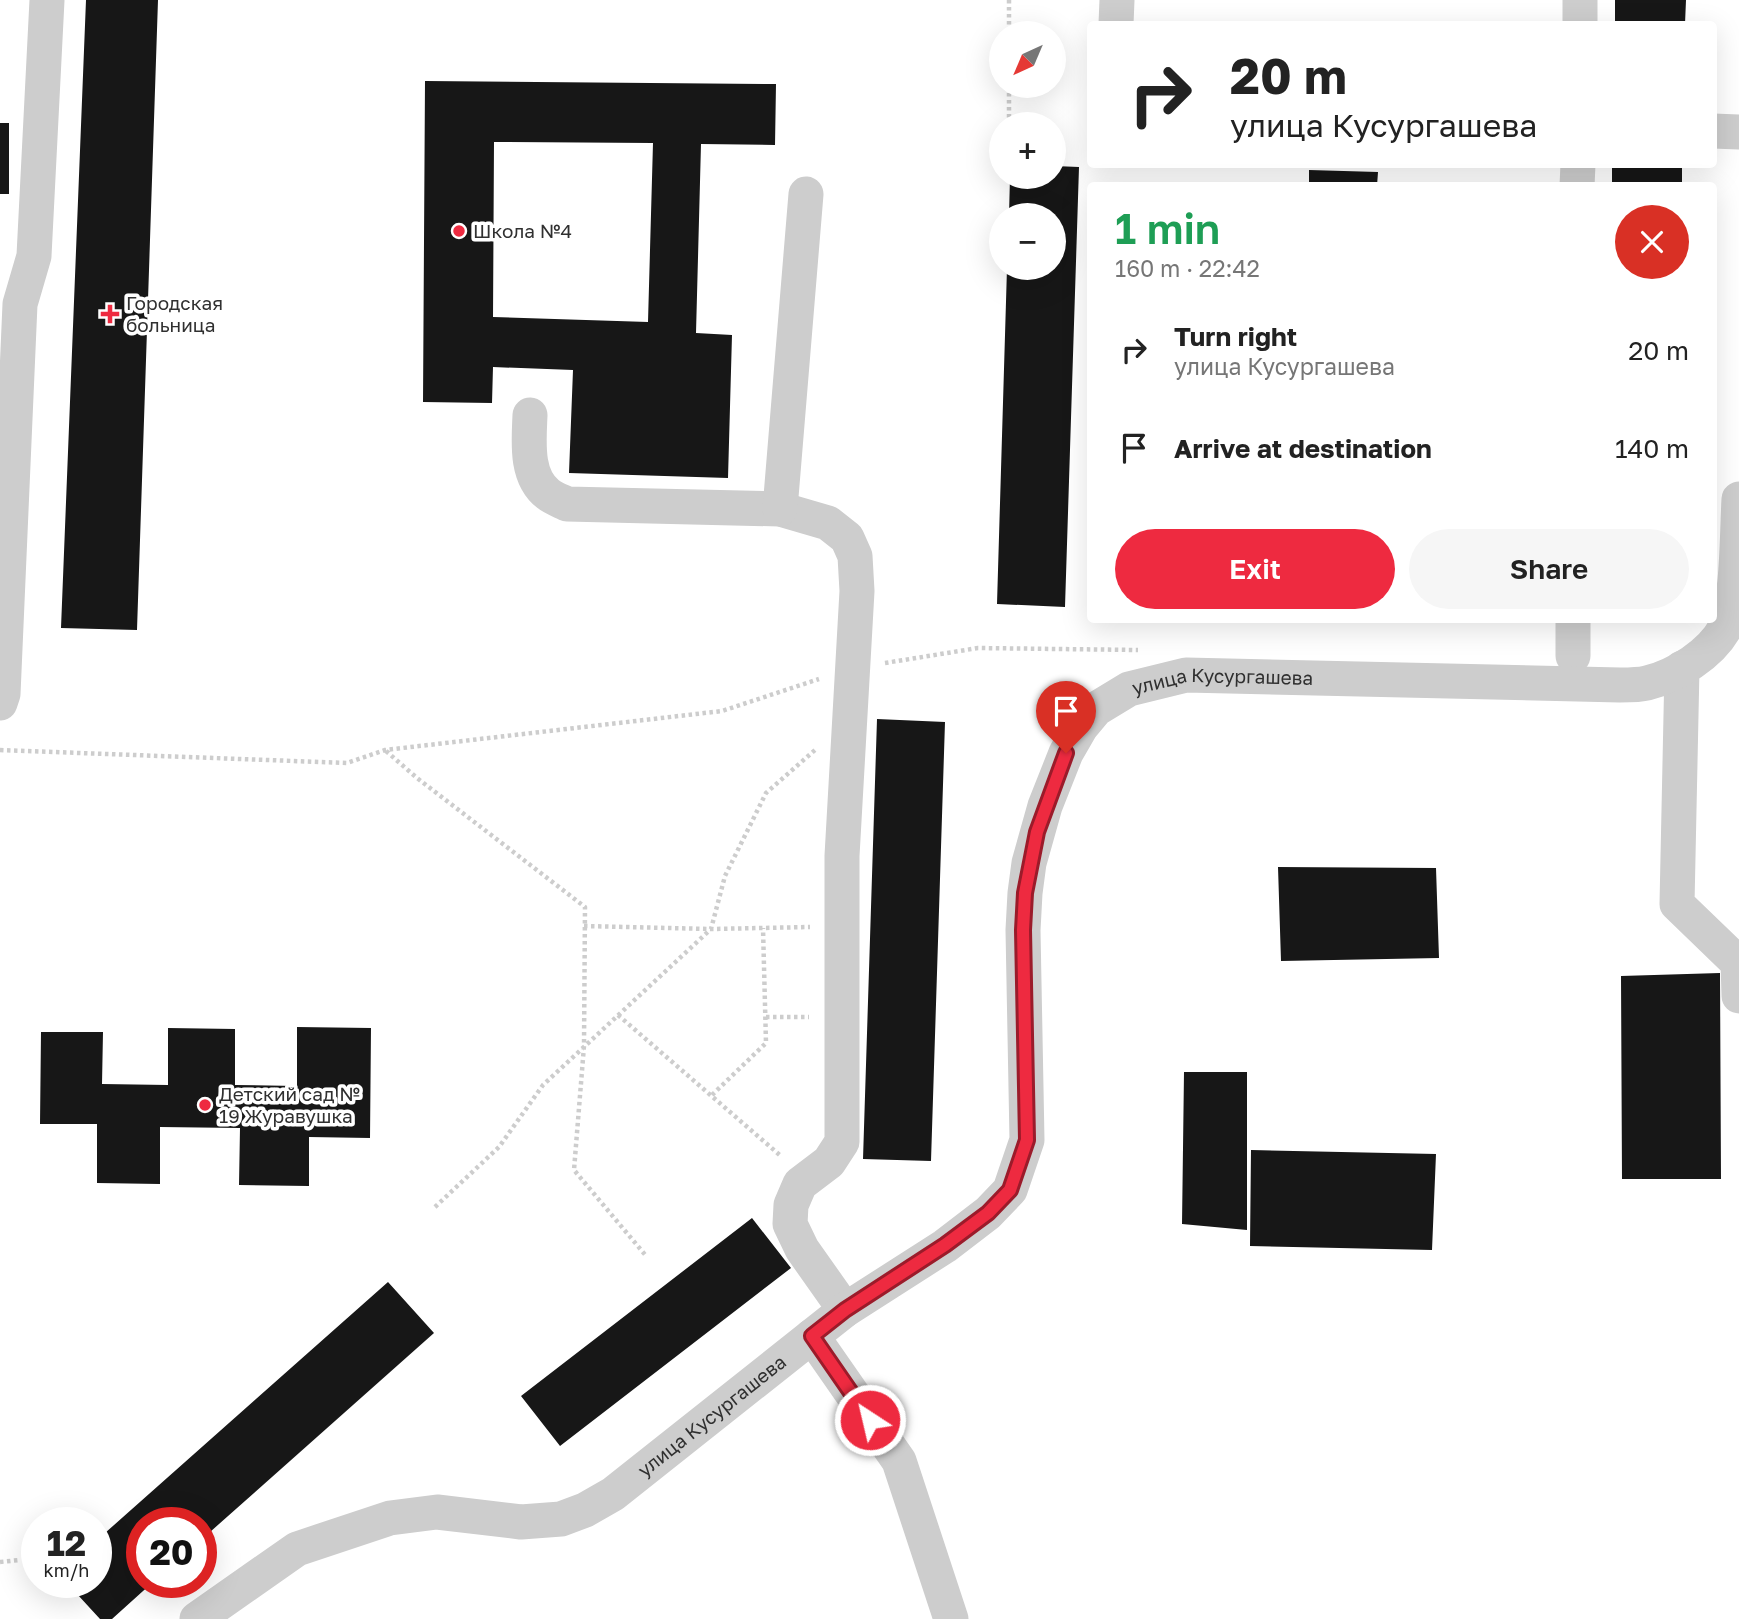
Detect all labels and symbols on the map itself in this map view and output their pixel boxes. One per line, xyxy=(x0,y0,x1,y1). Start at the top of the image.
north arrow xyxy=(989,21,1066,98)
place label: Школа №4 xyxy=(473,219,572,242)
marker: Школа №4 xyxy=(451,223,467,239)
place label: Городская больница xyxy=(126,291,223,336)
marker: Городская больница xyxy=(100,304,120,324)
street label: улица Кусургашева xyxy=(1129,663,1314,699)
pin xyxy=(1036,681,1096,753)
place label: Детский сад № 19 Журавушка xyxy=(219,1082,360,1127)
marker: Детский сад № 19 Журавушка xyxy=(197,1097,213,1113)
street label: улица Кусургашева xyxy=(633,1350,790,1481)
position arrow xyxy=(833,1383,907,1457)
speed limit sign: 20 xyxy=(126,1507,217,1598)

